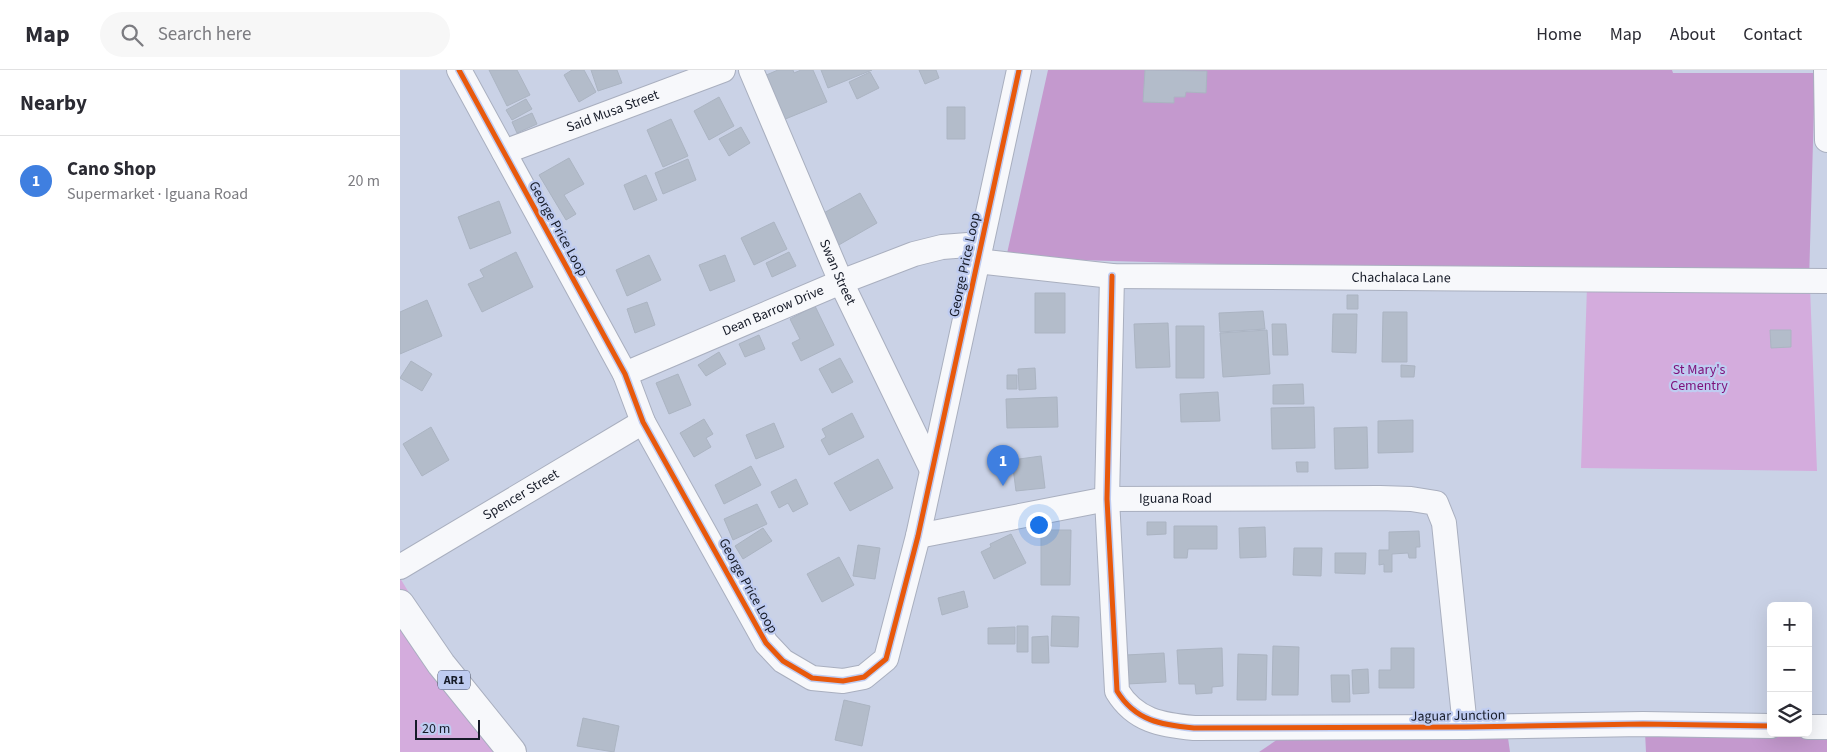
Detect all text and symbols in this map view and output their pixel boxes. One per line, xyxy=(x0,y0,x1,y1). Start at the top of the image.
search box xyxy=(100,12,450,57)
text: Map xyxy=(25,17,70,52)
icon: search xyxy=(118,21,146,49)
text: Search here xyxy=(158,21,251,48)
text: Home xyxy=(1536,22,1582,47)
text: Map xyxy=(1610,22,1642,47)
text: About xyxy=(1670,22,1715,47)
text: Contact xyxy=(1743,22,1802,47)
street label: Said Musa Street xyxy=(564,85,662,138)
text: Nearby xyxy=(20,88,87,118)
text: Cano Shop xyxy=(67,156,156,183)
text: 1 xyxy=(32,170,40,192)
text: 20 m xyxy=(348,170,380,192)
street label: George Price Loop xyxy=(524,178,593,280)
text: Supermarket · Iguana Road xyxy=(67,183,248,205)
street label: George Price Loop xyxy=(944,211,986,319)
street label: Swan Street xyxy=(814,236,861,309)
street label: Chachalaca Lane xyxy=(1352,268,1451,288)
street label: Dean Barrow Drive xyxy=(719,280,827,341)
park label: St Mary's Cementry xyxy=(1670,360,1728,396)
pin: 1 xyxy=(987,445,1019,486)
street label: Spencer Street xyxy=(479,464,563,525)
street label: Iguana Road xyxy=(1139,489,1212,509)
your location xyxy=(1026,512,1052,538)
street label: George Price Loop xyxy=(714,535,783,637)
map controls xyxy=(1767,602,1812,737)
button: + xyxy=(1767,602,1812,647)
button: − xyxy=(1767,647,1812,692)
road number: AR1 xyxy=(438,670,470,690)
button: layers xyxy=(1767,692,1812,737)
street label: Jaguar Junction xyxy=(1410,705,1506,727)
scale bar xyxy=(415,717,480,740)
text: 20 m xyxy=(422,719,450,739)

